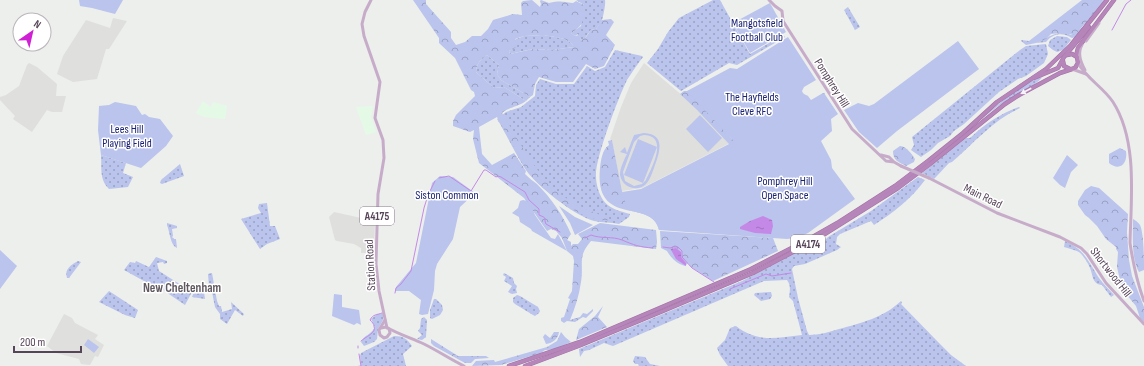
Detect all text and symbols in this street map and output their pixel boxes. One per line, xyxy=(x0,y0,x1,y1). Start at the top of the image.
north arrow xyxy=(12,12,52,52)
park label: Mangotsfield Football Club xyxy=(731,16,783,45)
text: N xyxy=(31,17,43,31)
street label: Pomphrey Hill xyxy=(811,56,853,111)
one-way arrow xyxy=(1020,88,1032,94)
park label: The Hayfields Cleve RFC xyxy=(725,90,779,119)
park label: Lees Hill Playing Field xyxy=(102,122,152,151)
park label: Pomphrey Hill Open Space xyxy=(757,174,813,203)
street label: Main Road xyxy=(961,181,1005,212)
park label: Siston Common xyxy=(415,188,479,203)
road number: A4175 xyxy=(360,207,394,225)
road number: A4174 xyxy=(791,235,825,253)
street label: Station Road xyxy=(362,239,379,291)
street label: Shortwood Hill xyxy=(1087,244,1135,300)
district label: New Cheltenham xyxy=(143,280,222,296)
scale bar xyxy=(14,328,81,354)
text: 200 m xyxy=(20,335,46,350)

